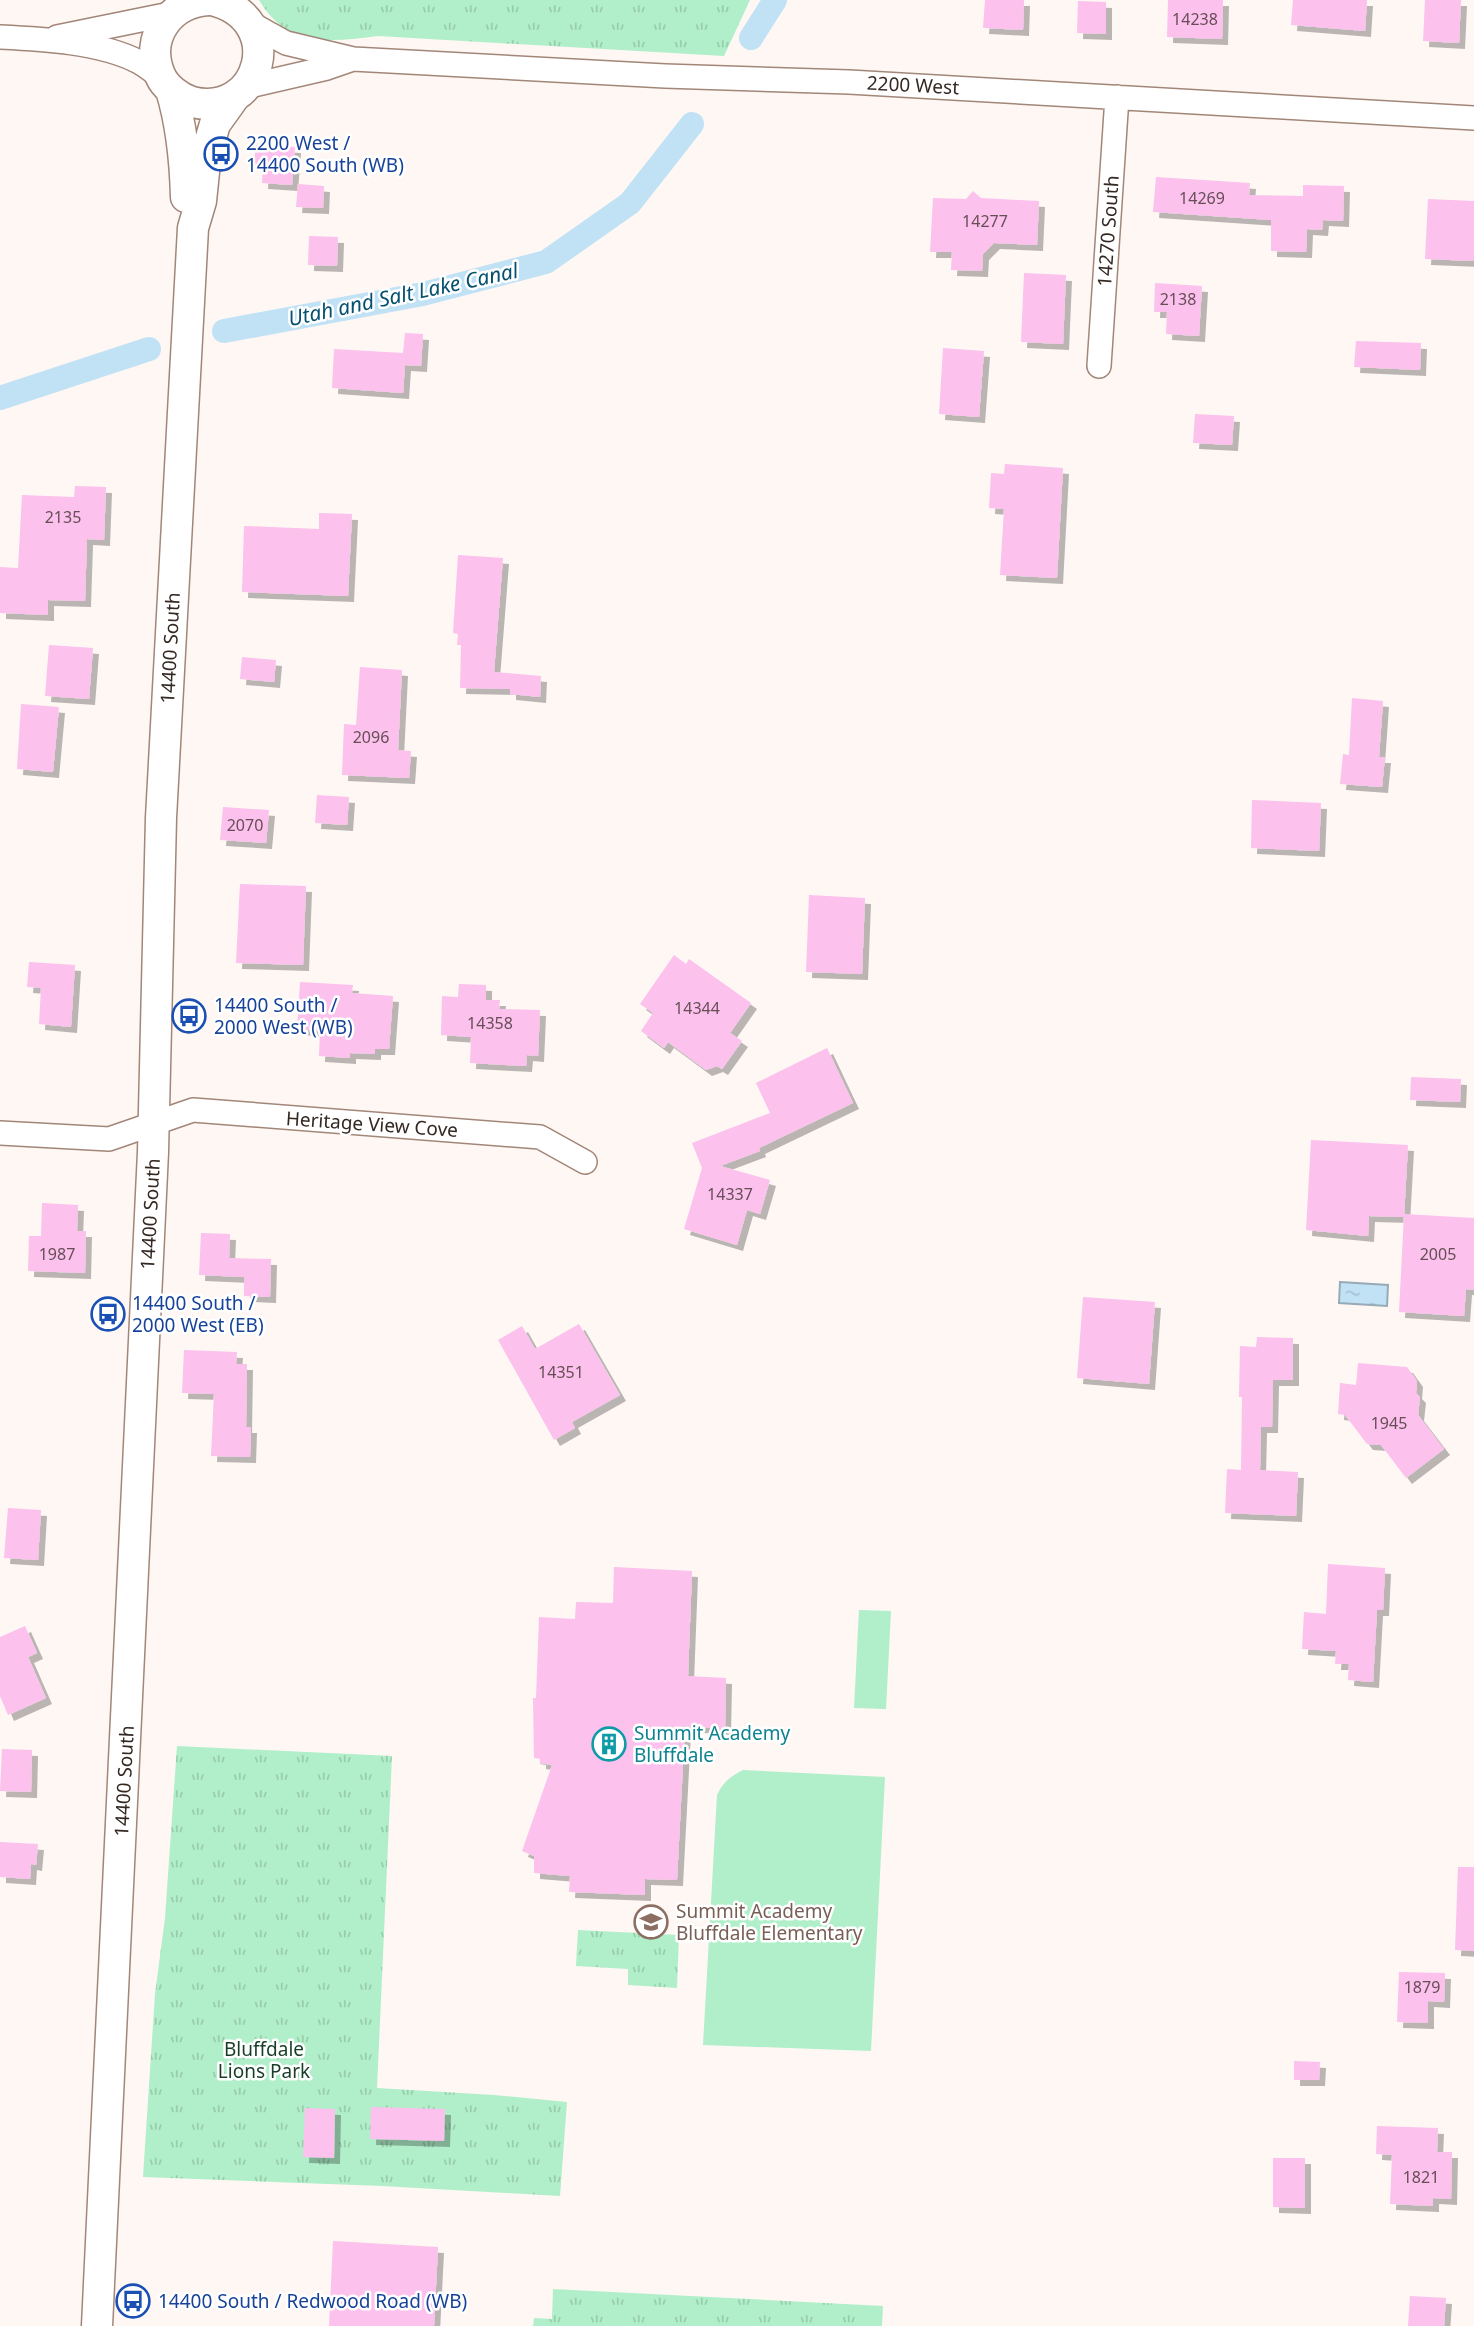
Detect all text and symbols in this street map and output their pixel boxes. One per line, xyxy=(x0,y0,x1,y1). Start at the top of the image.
house number: 14238 xyxy=(1172,8,1218,30)
street label: 2200 West xyxy=(866,70,960,100)
place label: 2200 West / 14400 South (WB) xyxy=(246,130,404,178)
bus stop icon: 2200 West / 14400 South (WB) xyxy=(202,135,240,173)
street label: 14270 South xyxy=(1091,174,1125,288)
house number: 14269 xyxy=(1179,187,1225,209)
house number: 14277 xyxy=(962,210,1008,232)
water label: Utah and Salt Lake Canal xyxy=(285,256,521,332)
house number: 2138 xyxy=(1160,288,1196,310)
house number: 2135 xyxy=(45,506,81,528)
street label: 14400 South xyxy=(154,592,186,704)
house number: 2096 xyxy=(353,726,389,748)
house number: 2070 xyxy=(227,814,263,836)
place label: 14400 South / 2000 West (WB) xyxy=(214,992,353,1040)
bus stop icon: 14400 South / 2000 West (WB) xyxy=(170,997,208,1035)
house number: 14344 xyxy=(674,997,720,1019)
house number: 14358 xyxy=(467,1012,513,1034)
street label: Heritage View Cove xyxy=(285,1105,459,1143)
street label: 14400 South xyxy=(134,1158,166,1270)
house number: 14337 xyxy=(707,1183,753,1205)
house number: 1987 xyxy=(39,1243,75,1265)
house number: 2005 xyxy=(1420,1243,1456,1265)
place label: 14400 South / 2000 West (EB) xyxy=(132,1290,264,1338)
bus stop icon: 14400 South / 2000 West (EB) xyxy=(89,1295,127,1333)
house number: 14351 xyxy=(538,1361,584,1383)
house number: 1945 xyxy=(1371,1412,1407,1434)
place label: Summit Academy Bluffdale xyxy=(634,1720,790,1768)
street label: 14400 South xyxy=(108,1725,140,1837)
building icon: Summit Academy Bluffdale xyxy=(590,1725,628,1763)
place label: Summit Academy Bluffdale Elementary xyxy=(676,1898,863,1946)
school or university icon: Summit Academy Bluffdale Elementary xyxy=(632,1903,670,1941)
house number: 1879 xyxy=(1404,1976,1440,1998)
park label: Bluffdale Lions Park xyxy=(218,2036,310,2084)
house number: 1821 xyxy=(1403,2166,1439,2188)
bus stop icon: 14400 South / Redwood Road (WB) xyxy=(114,2282,152,2320)
place label: 14400 South / Redwood Road (WB) xyxy=(158,2288,467,2314)

